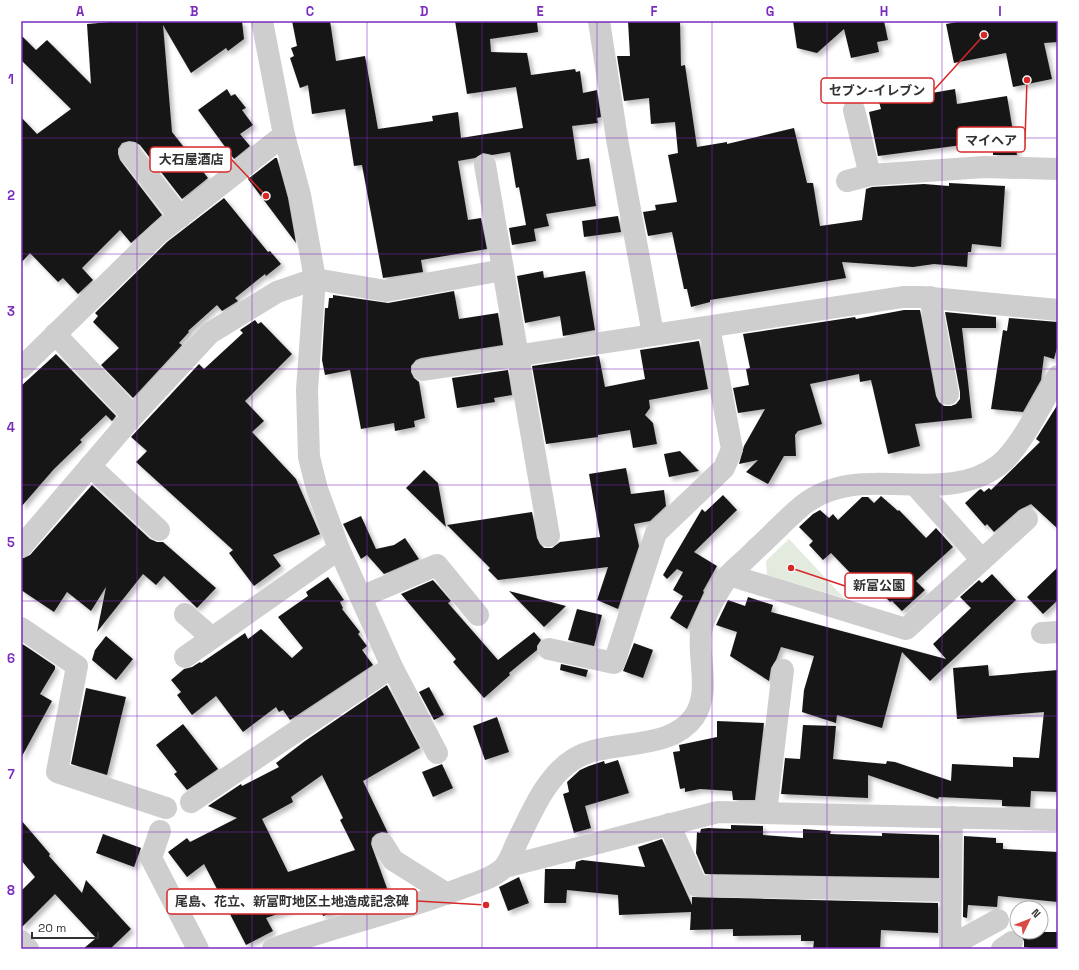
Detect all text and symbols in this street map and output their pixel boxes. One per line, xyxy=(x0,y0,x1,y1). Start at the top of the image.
text: A xyxy=(76,3,85,20)
text: B xyxy=(190,3,199,20)
text: C xyxy=(306,3,314,20)
text: D xyxy=(420,3,429,20)
text: E xyxy=(536,3,544,20)
text: F xyxy=(651,3,658,20)
text: G xyxy=(766,3,774,20)
text: H xyxy=(880,3,888,20)
text: I xyxy=(998,3,1002,20)
text: 1 xyxy=(8,71,14,88)
callout: セブン-イレブン xyxy=(821,78,934,103)
text: セブン-イレブン xyxy=(829,82,925,99)
callout: マイヘア xyxy=(957,127,1025,152)
text: マイヘア xyxy=(965,132,1017,149)
callout: 大石屋酒店 xyxy=(150,147,231,172)
text: 大石屋酒店 xyxy=(158,151,224,168)
text: 2 xyxy=(7,187,15,204)
text: 3 xyxy=(7,303,15,320)
text: 4 xyxy=(7,419,15,436)
text: 5 xyxy=(7,534,15,551)
callout: 新富公園 xyxy=(845,573,913,598)
text: 新富公園 xyxy=(853,577,905,594)
text: 6 xyxy=(7,650,15,667)
text: 7 xyxy=(7,766,15,783)
text: 8 xyxy=(7,882,15,899)
callout: 尾島、花立、新富町地区土地造成記念碑 xyxy=(167,889,417,914)
text: 尾島、花立、新富町地区土地造成記念碑 xyxy=(175,893,409,910)
north arrow xyxy=(1009,900,1049,940)
text: N xyxy=(1029,906,1044,921)
scale bar xyxy=(32,914,98,940)
text: 20 m xyxy=(38,920,66,936)

